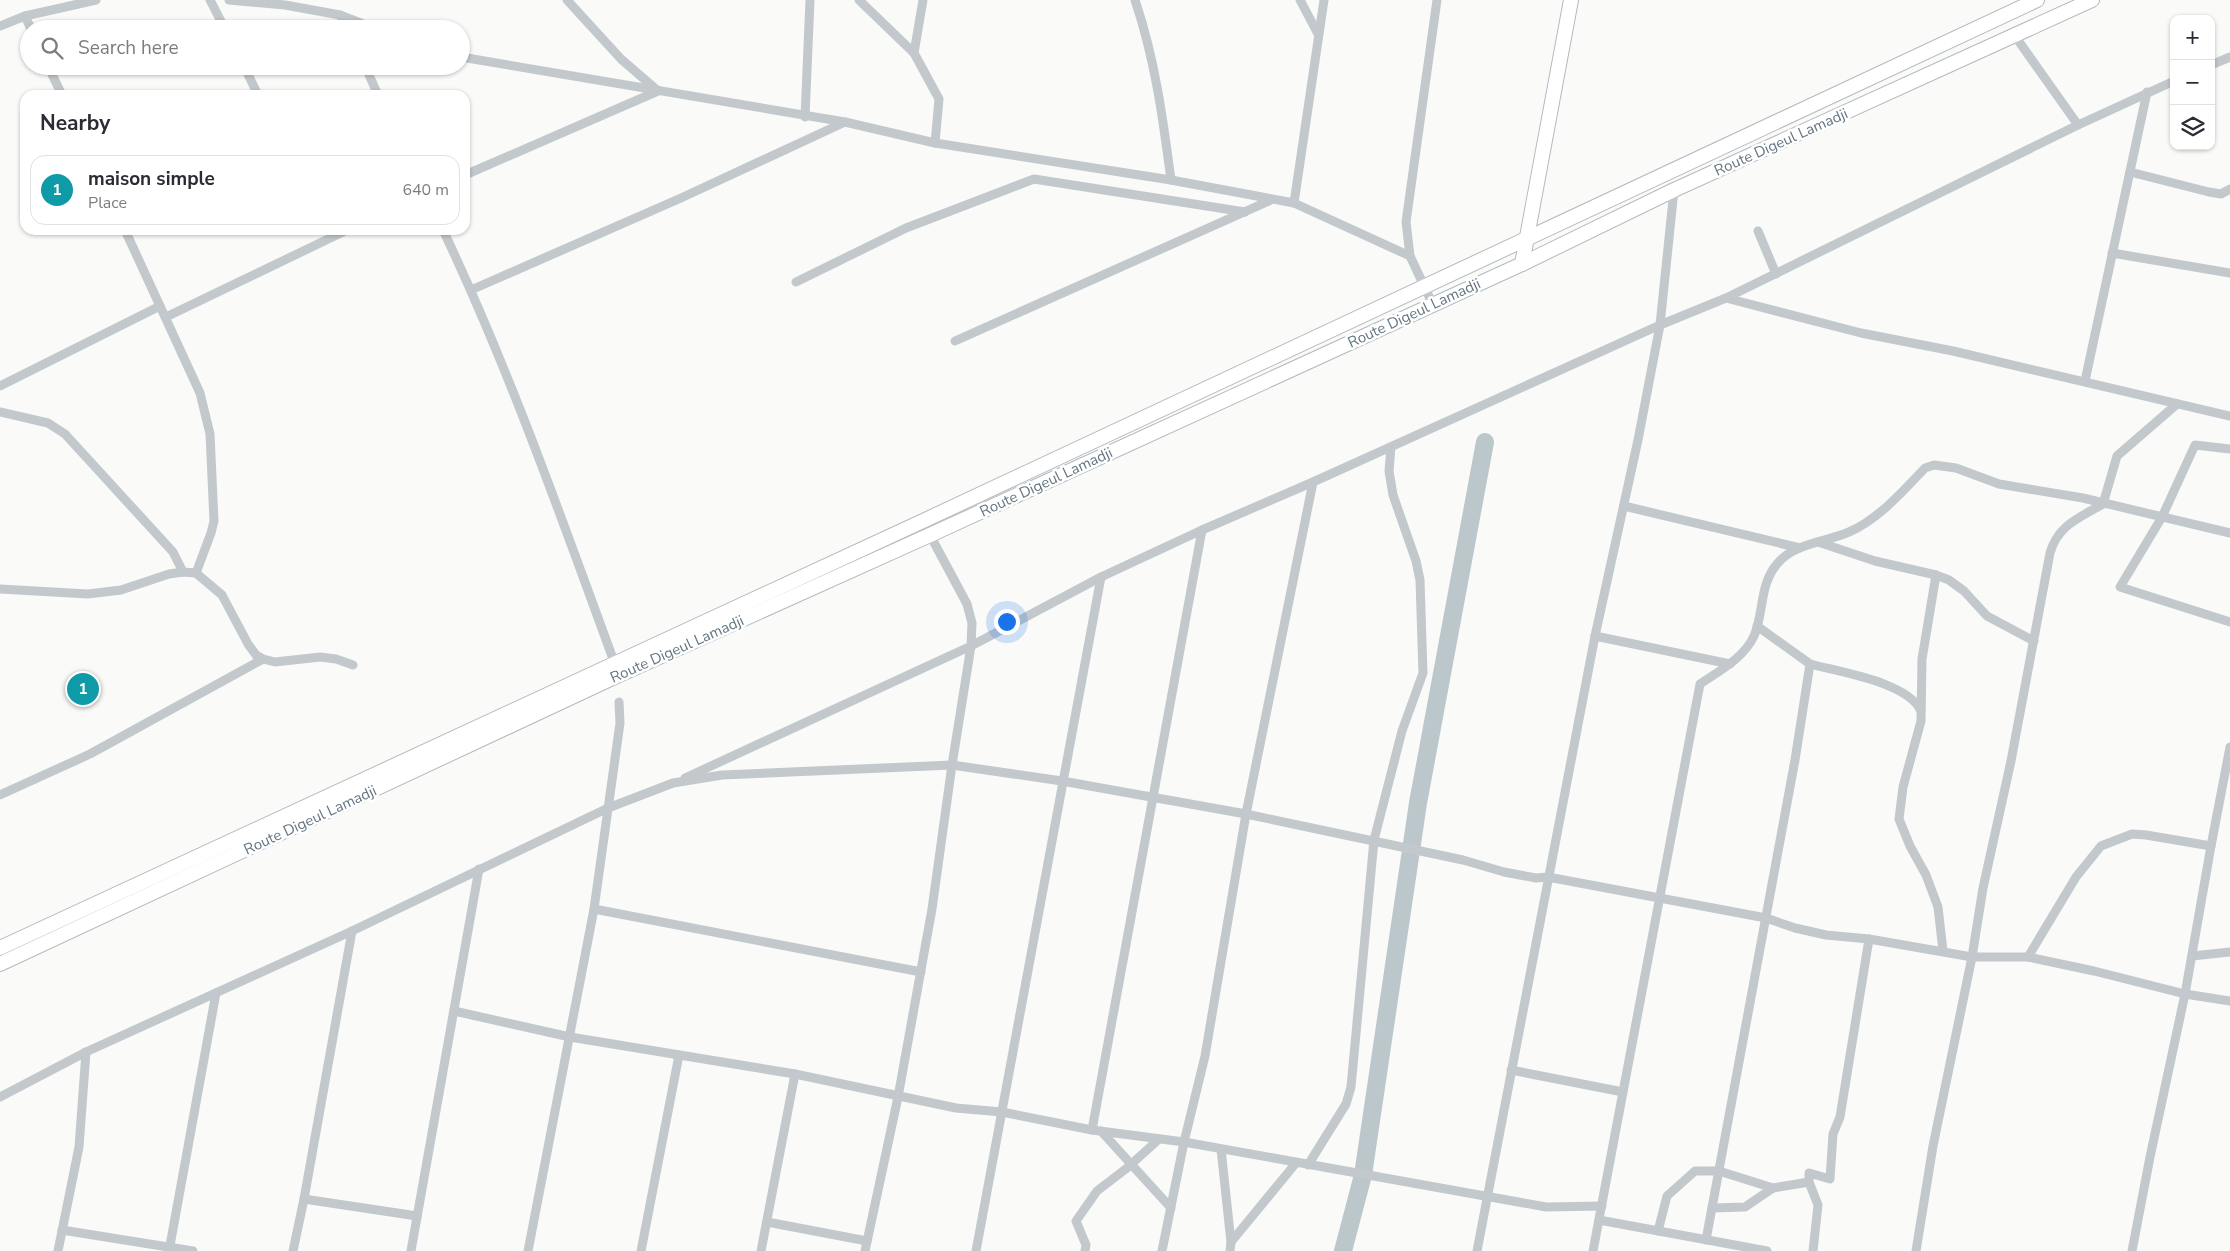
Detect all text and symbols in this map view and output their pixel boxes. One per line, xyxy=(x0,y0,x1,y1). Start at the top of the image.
map controls xyxy=(2170,15,2215,150)
button: + xyxy=(2170,15,2215,60)
search box xyxy=(20,20,470,75)
icon: search xyxy=(38,34,66,62)
text: Search here xyxy=(78,35,179,61)
button: − xyxy=(2170,60,2215,105)
street label: Route Digeul Lamadji xyxy=(1711,104,1851,180)
button: layers xyxy=(2170,105,2215,150)
text: Nearby xyxy=(40,109,110,137)
text: maison simple xyxy=(88,166,215,192)
text: 1 xyxy=(52,179,62,201)
text: 640 m xyxy=(402,179,449,201)
text: Place xyxy=(88,192,127,214)
street label: Route Digeul Lamadji xyxy=(1344,273,1484,353)
street label: Route Digeul Lamadji xyxy=(976,442,1116,522)
your location xyxy=(994,609,1020,635)
street label: Route Digeul Lamadji xyxy=(607,611,747,687)
pin: 1 xyxy=(67,670,99,708)
street label: Route Digeul Lamadji xyxy=(240,780,380,860)

